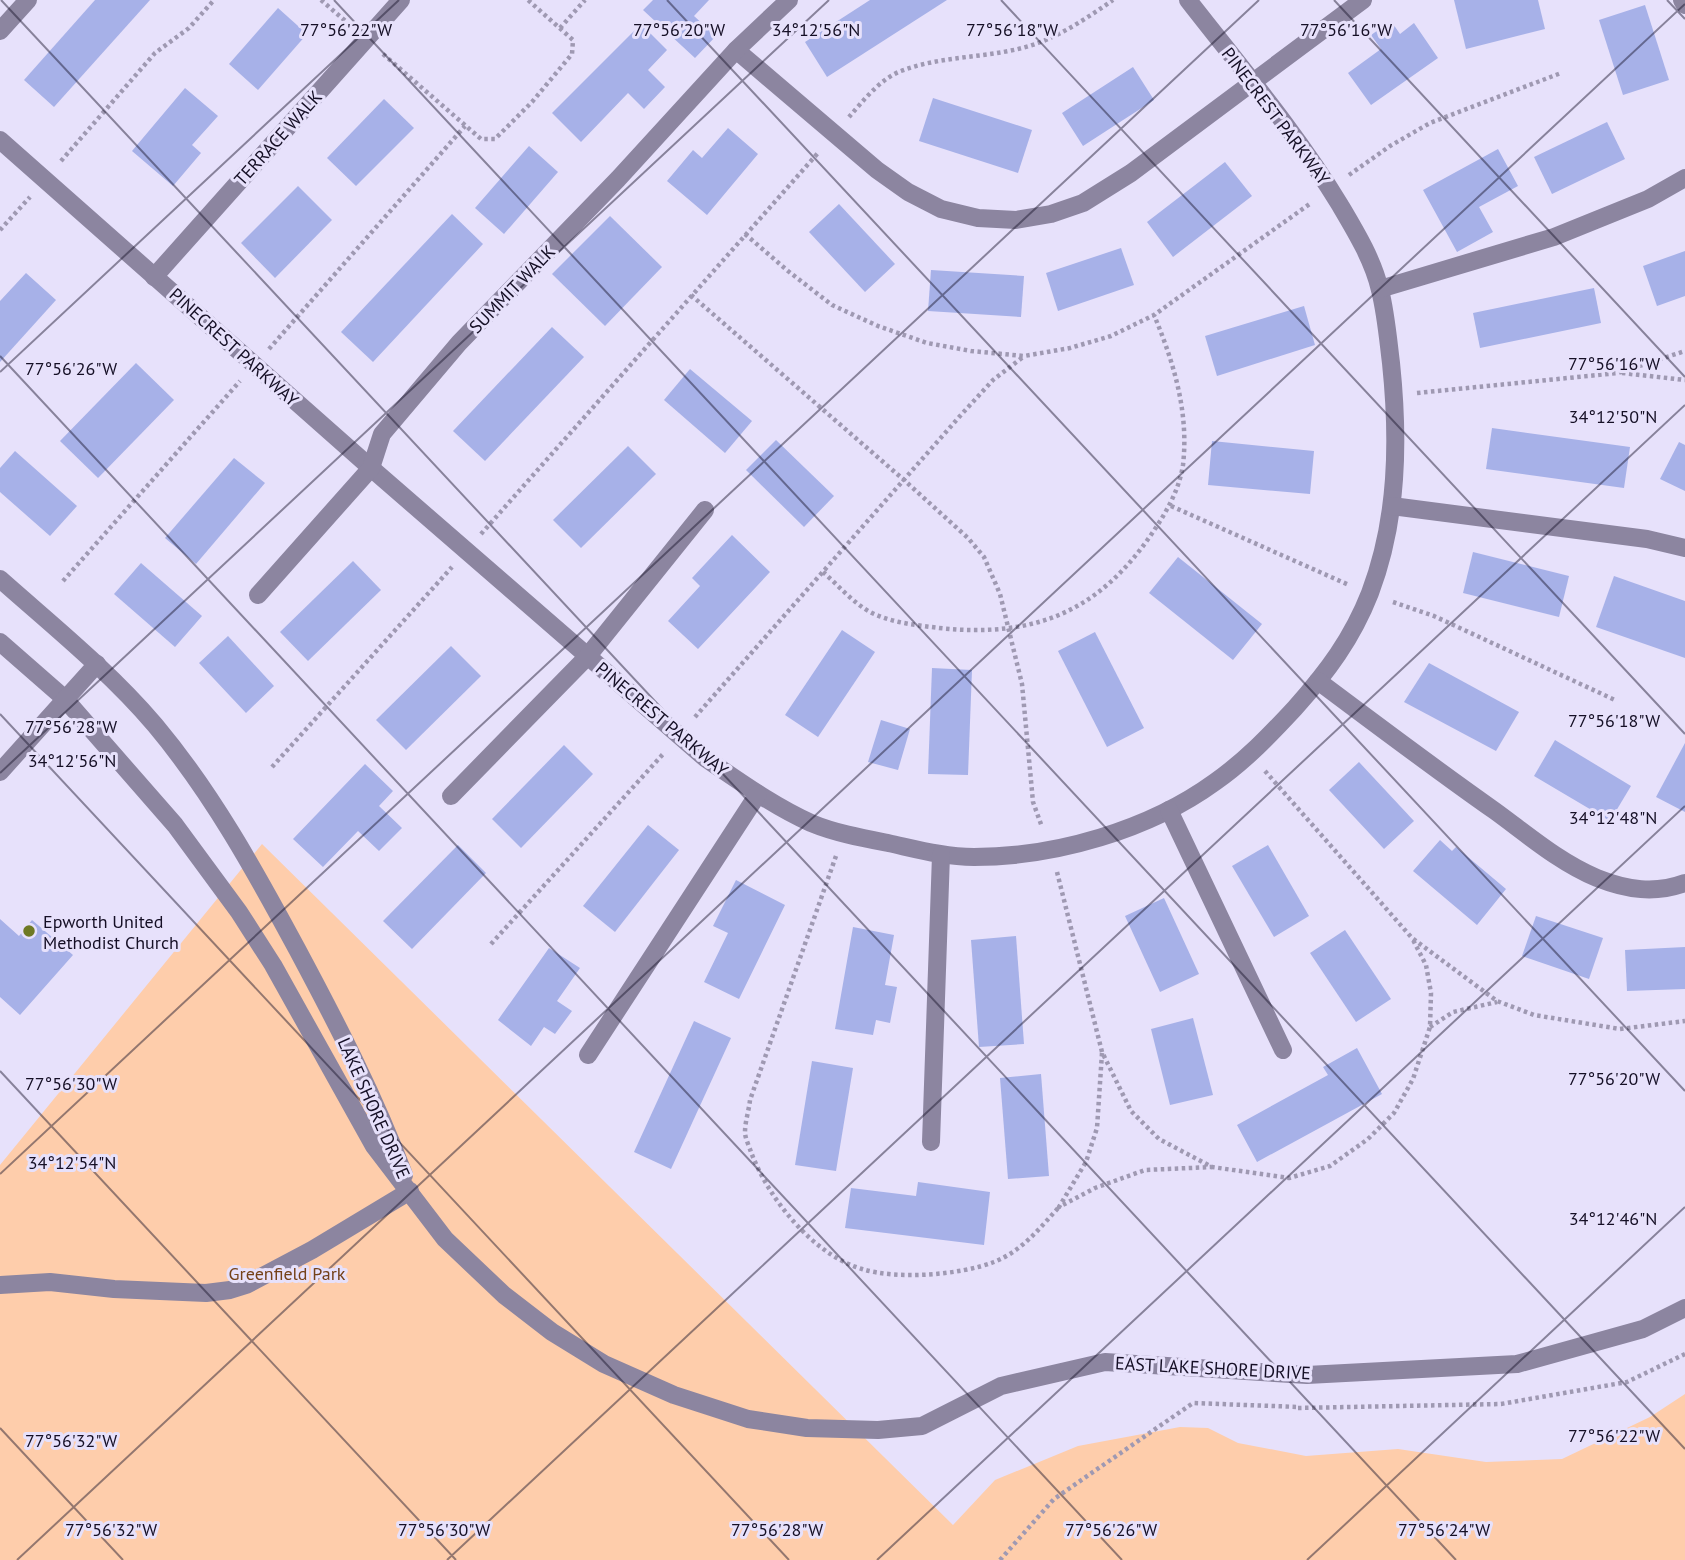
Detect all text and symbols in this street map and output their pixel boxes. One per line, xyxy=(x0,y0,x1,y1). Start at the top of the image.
text: 77°56'22"W xyxy=(300,18,392,41)
text: 77°56'20"W xyxy=(633,18,725,41)
text: 34°12'56"N xyxy=(772,18,860,41)
text: 77°56'18"W xyxy=(966,18,1058,41)
text: 77°56'16"W xyxy=(1300,18,1392,41)
street label: PINECREST PARKWAY xyxy=(1217,43,1335,189)
street label: TERRACE WALK xyxy=(229,86,327,190)
street label: SUMMIT WALK xyxy=(464,240,560,338)
street label: PINECREST PARKWAY xyxy=(165,283,303,411)
text: 77°56'16"W xyxy=(1568,352,1660,375)
text: 77°56'26"W xyxy=(25,357,117,380)
text: 34°12'50"N xyxy=(1569,405,1657,428)
street label: PINECREST PARKWAY xyxy=(591,657,733,781)
text: 77°56'18"W xyxy=(1568,709,1660,732)
text: 77°56'28"W xyxy=(25,715,117,738)
text: 34°12'56"N xyxy=(28,749,116,772)
text: 34°12'48"N xyxy=(1569,806,1657,829)
place label: Epworth United Methodist Church xyxy=(43,910,179,954)
marker: Epworth United Methodist Church xyxy=(21,923,37,939)
street label: LAKE SHORE DRIVE xyxy=(333,1034,415,1182)
text: 77°56'20"W xyxy=(1568,1067,1660,1090)
text: 77°56'30"W xyxy=(25,1072,117,1095)
text: 34°12'54"N xyxy=(28,1151,116,1174)
text: 34°12'46"N xyxy=(1569,1207,1657,1230)
park label: Greenfield Park xyxy=(229,1262,346,1285)
street label: EAST LAKE SHORE DRIVE xyxy=(1115,1351,1311,1385)
text: 77°56'22"W xyxy=(1568,1424,1660,1447)
text: 77°56'32"W xyxy=(25,1429,117,1452)
text: 77°56'32"W xyxy=(65,1518,157,1541)
text: 77°56'30"W xyxy=(398,1518,490,1541)
text: 77°56'28"W xyxy=(731,1518,823,1541)
text: 77°56'26"W xyxy=(1065,1518,1157,1541)
text: 77°56'24"W xyxy=(1398,1518,1490,1541)

